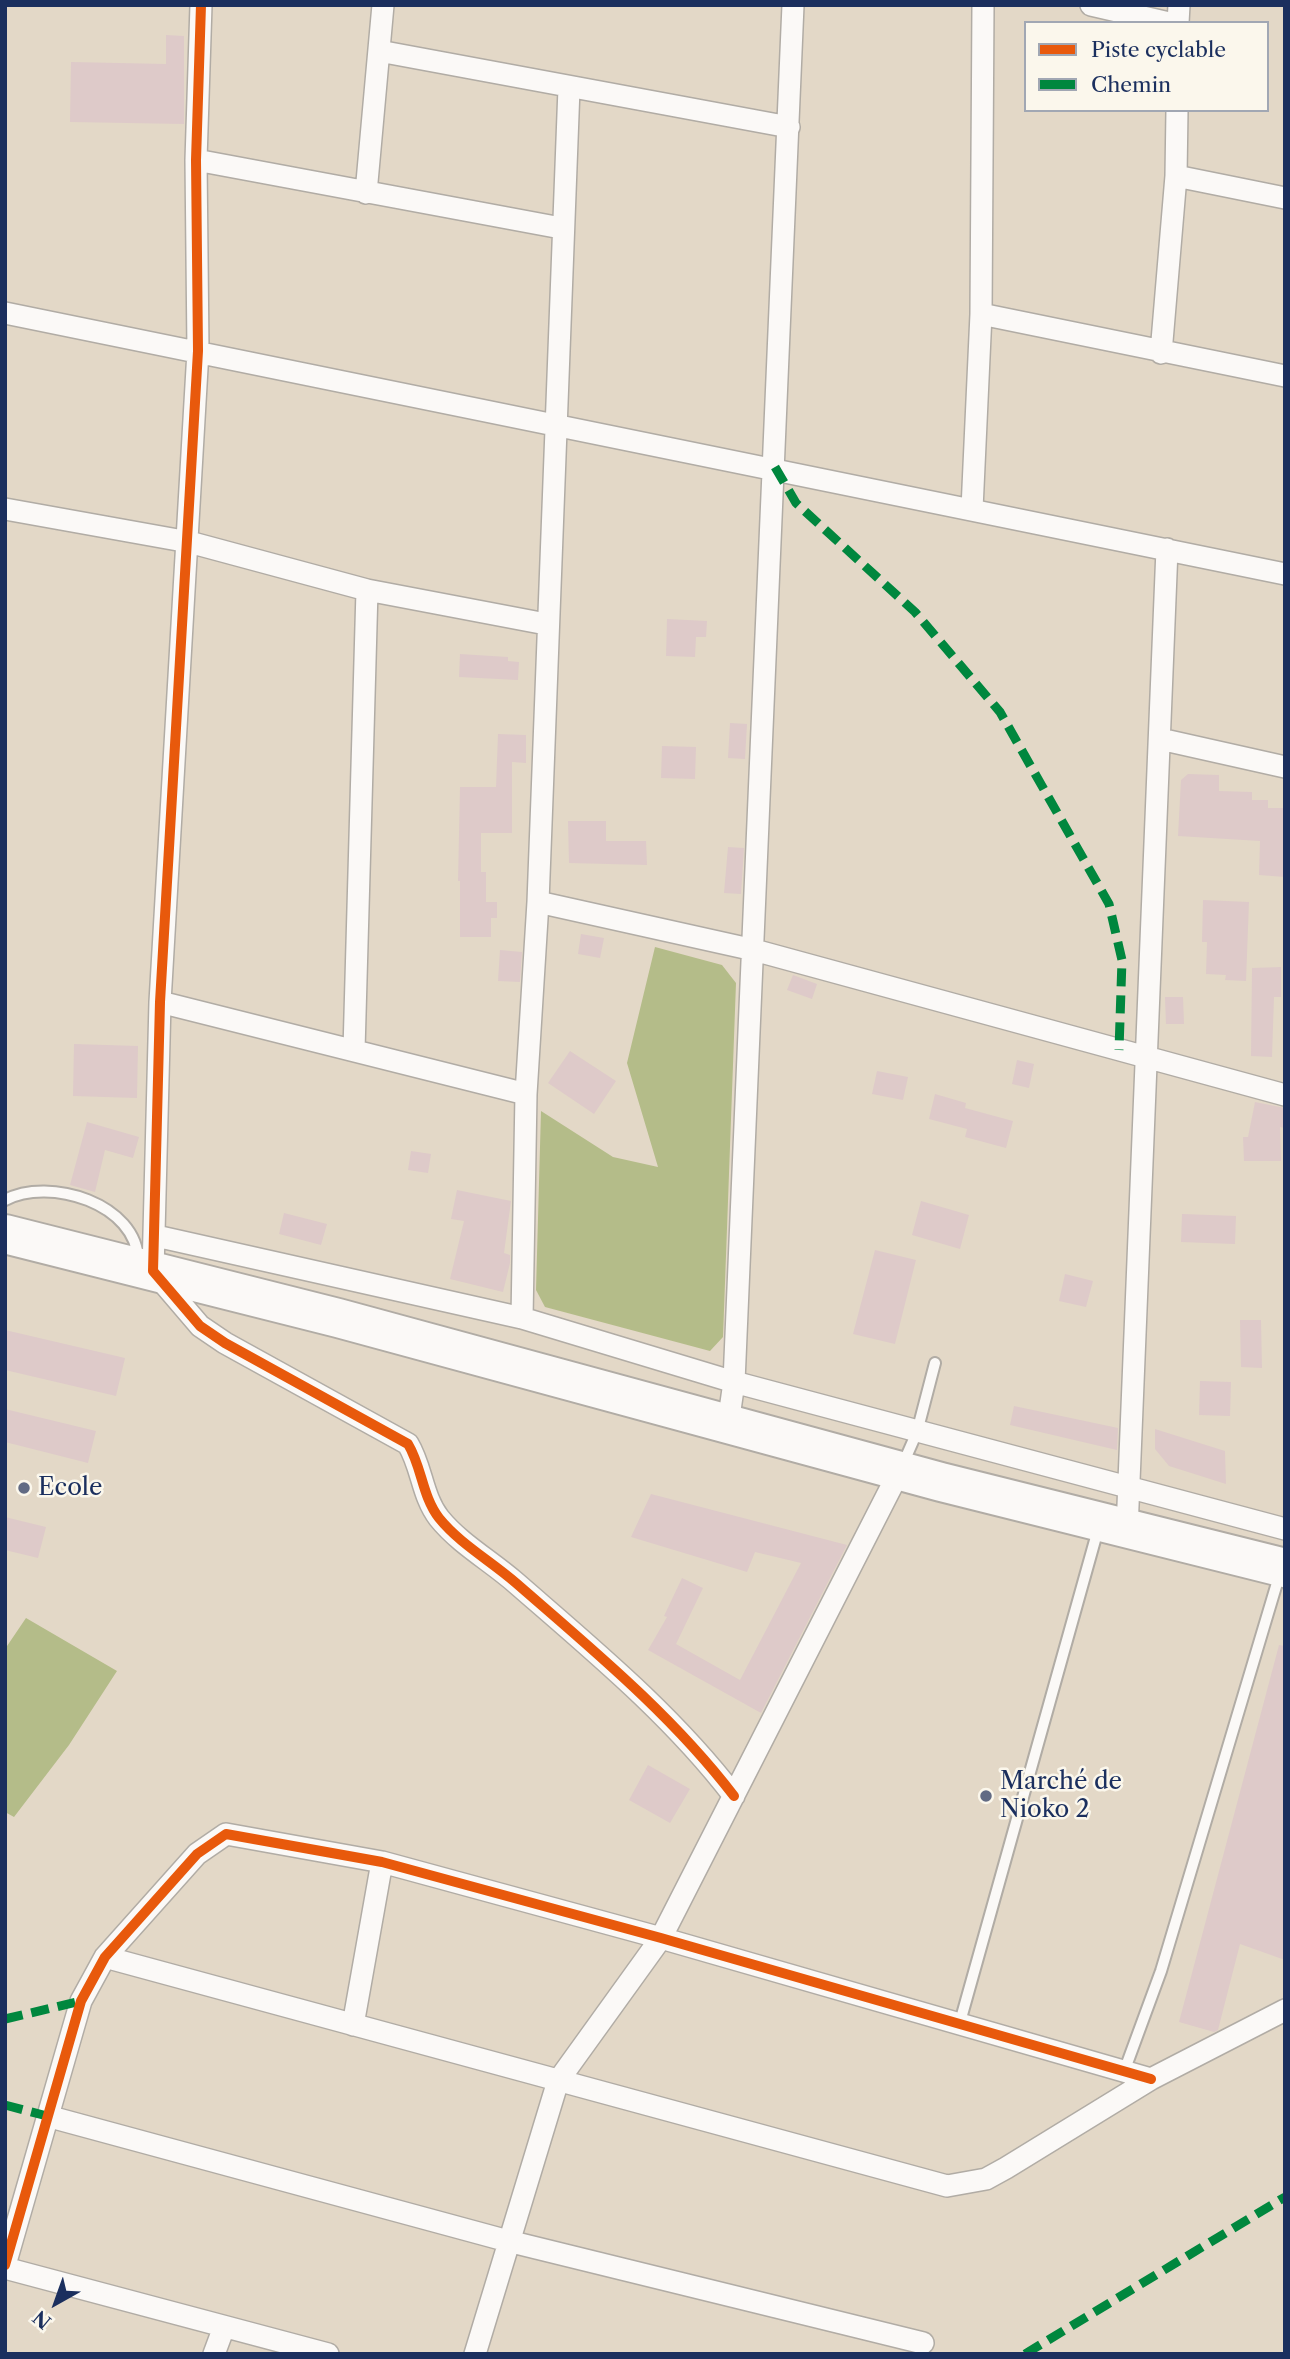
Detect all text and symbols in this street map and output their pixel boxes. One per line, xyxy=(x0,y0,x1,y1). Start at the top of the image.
legend xyxy=(1024,21,1269,112)
text: Piste cyclable xyxy=(1091,37,1226,62)
text: Chemin xyxy=(1091,72,1171,97)
place label: Ecole xyxy=(38,1474,102,1502)
marker: Ecole xyxy=(16,1480,32,1496)
place label: Marché de Nioko 2 xyxy=(1000,1768,1122,1824)
marker: Marché de Nioko 2 xyxy=(978,1788,994,1804)
north arrow xyxy=(21,2268,91,2338)
text: N xyxy=(28,2305,56,2334)

